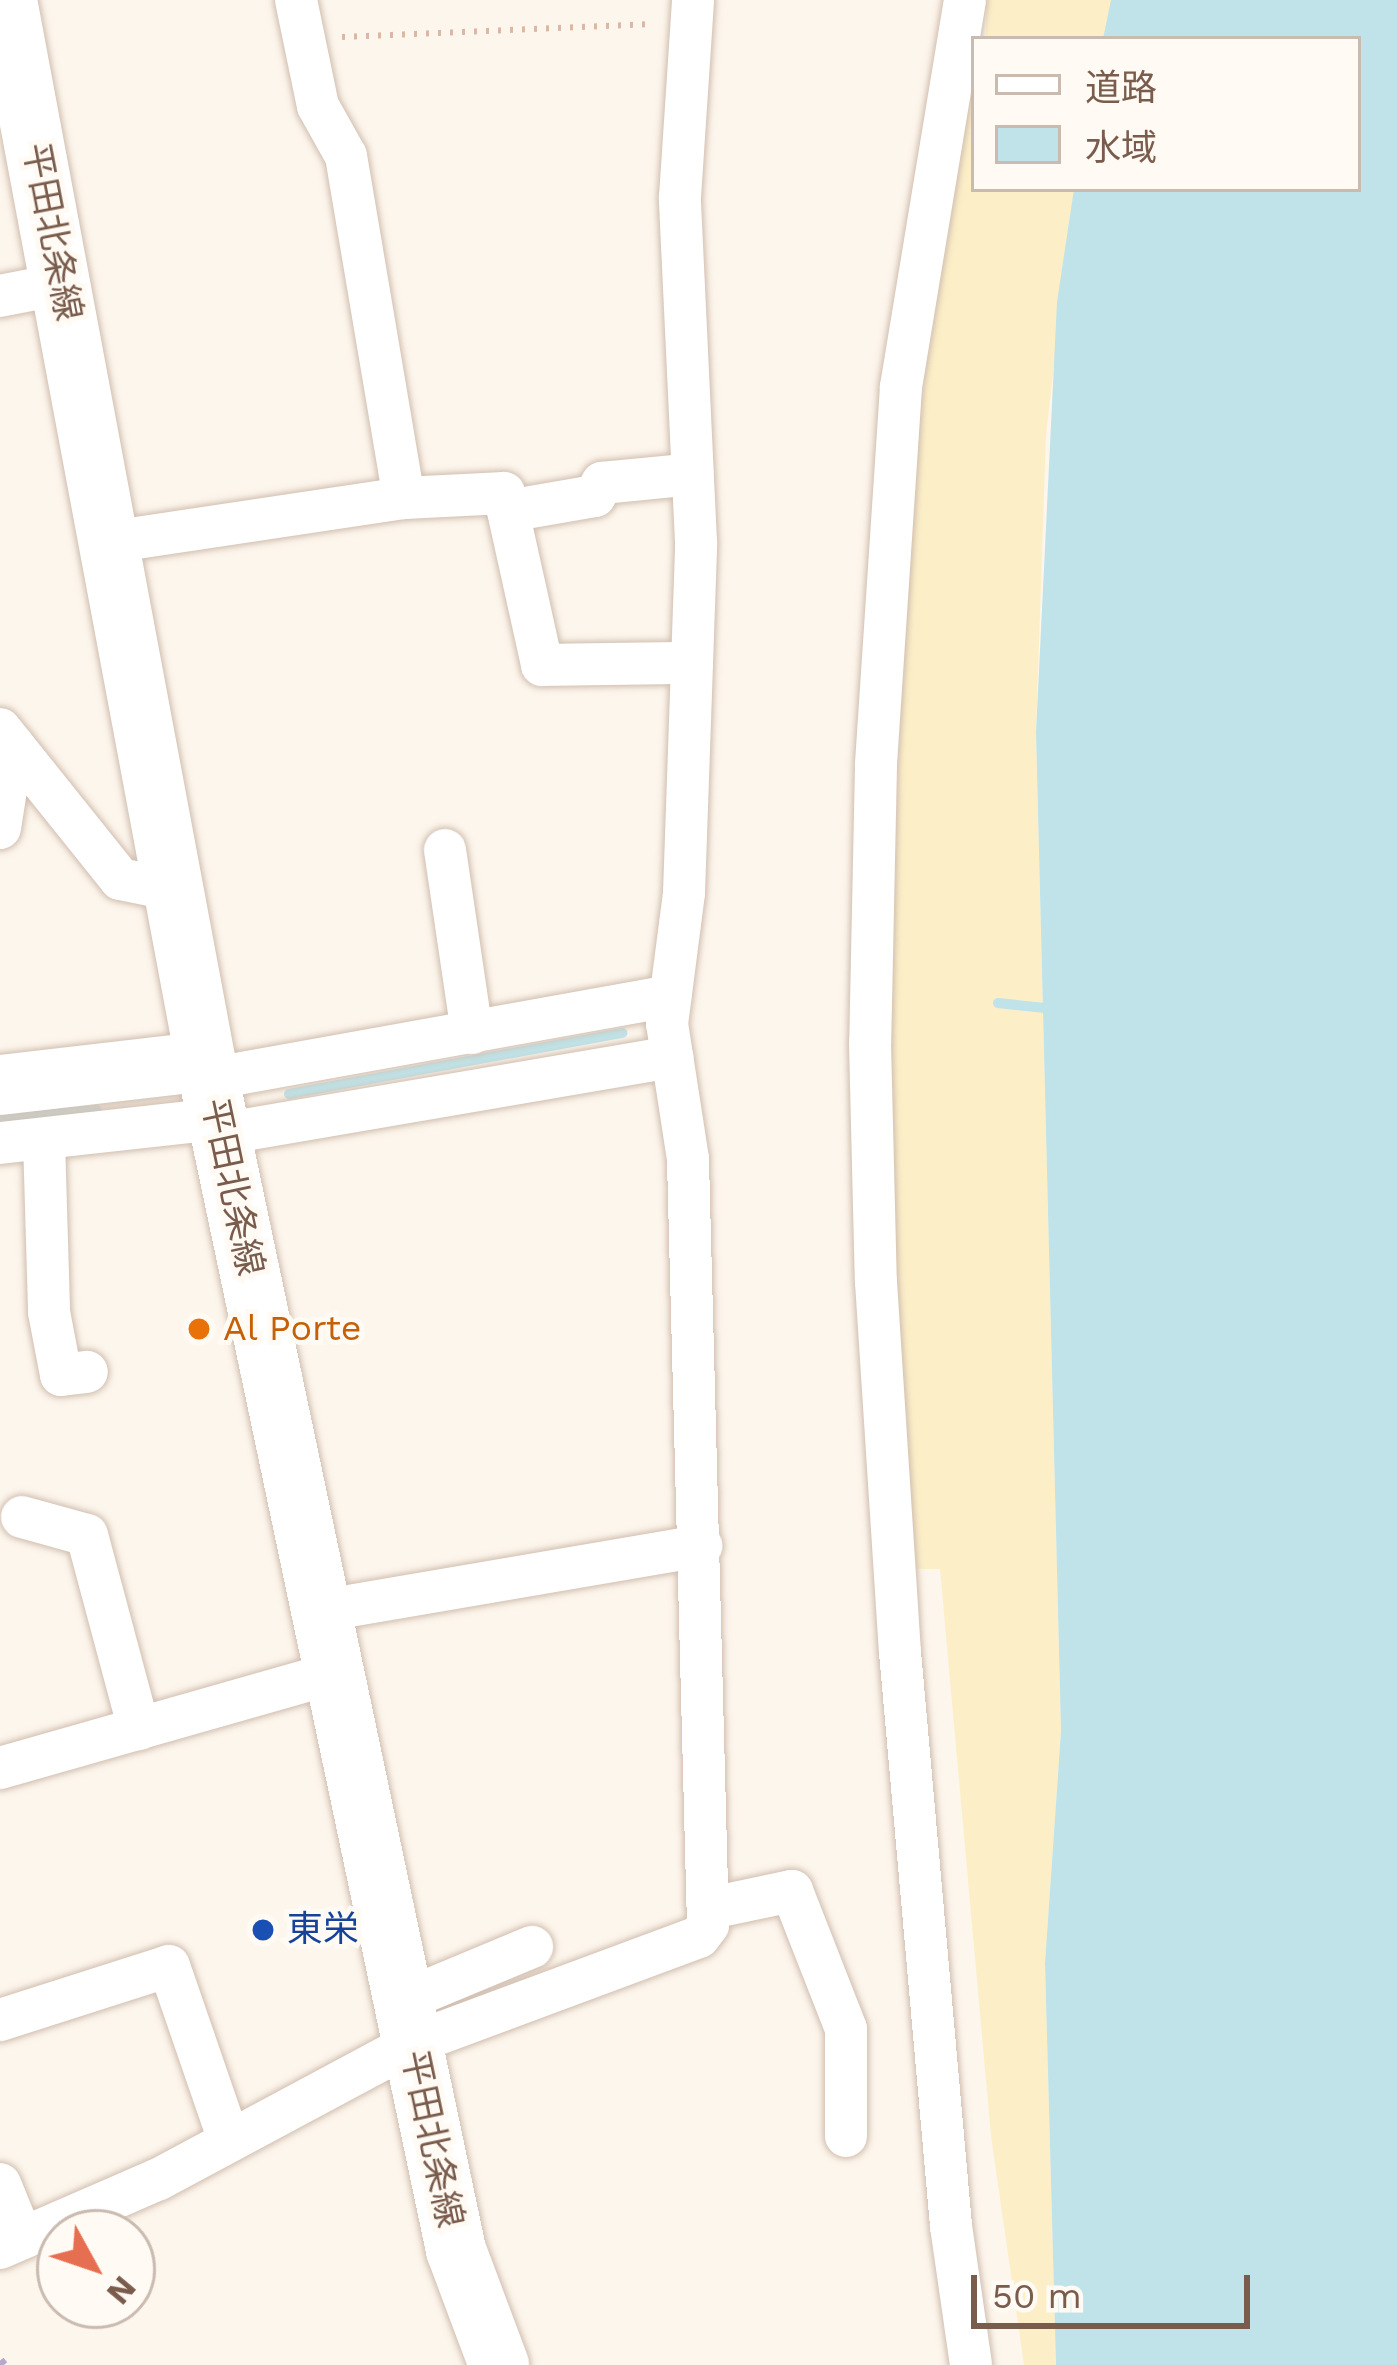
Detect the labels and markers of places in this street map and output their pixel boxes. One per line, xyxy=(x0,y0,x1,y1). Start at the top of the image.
place label: Al Porte xyxy=(223,1307,363,1351)
marker: Al Porte xyxy=(186,1316,212,1342)
place label: 東栄 xyxy=(287,1908,359,1952)
marker: 東栄 xyxy=(250,1917,276,1943)

